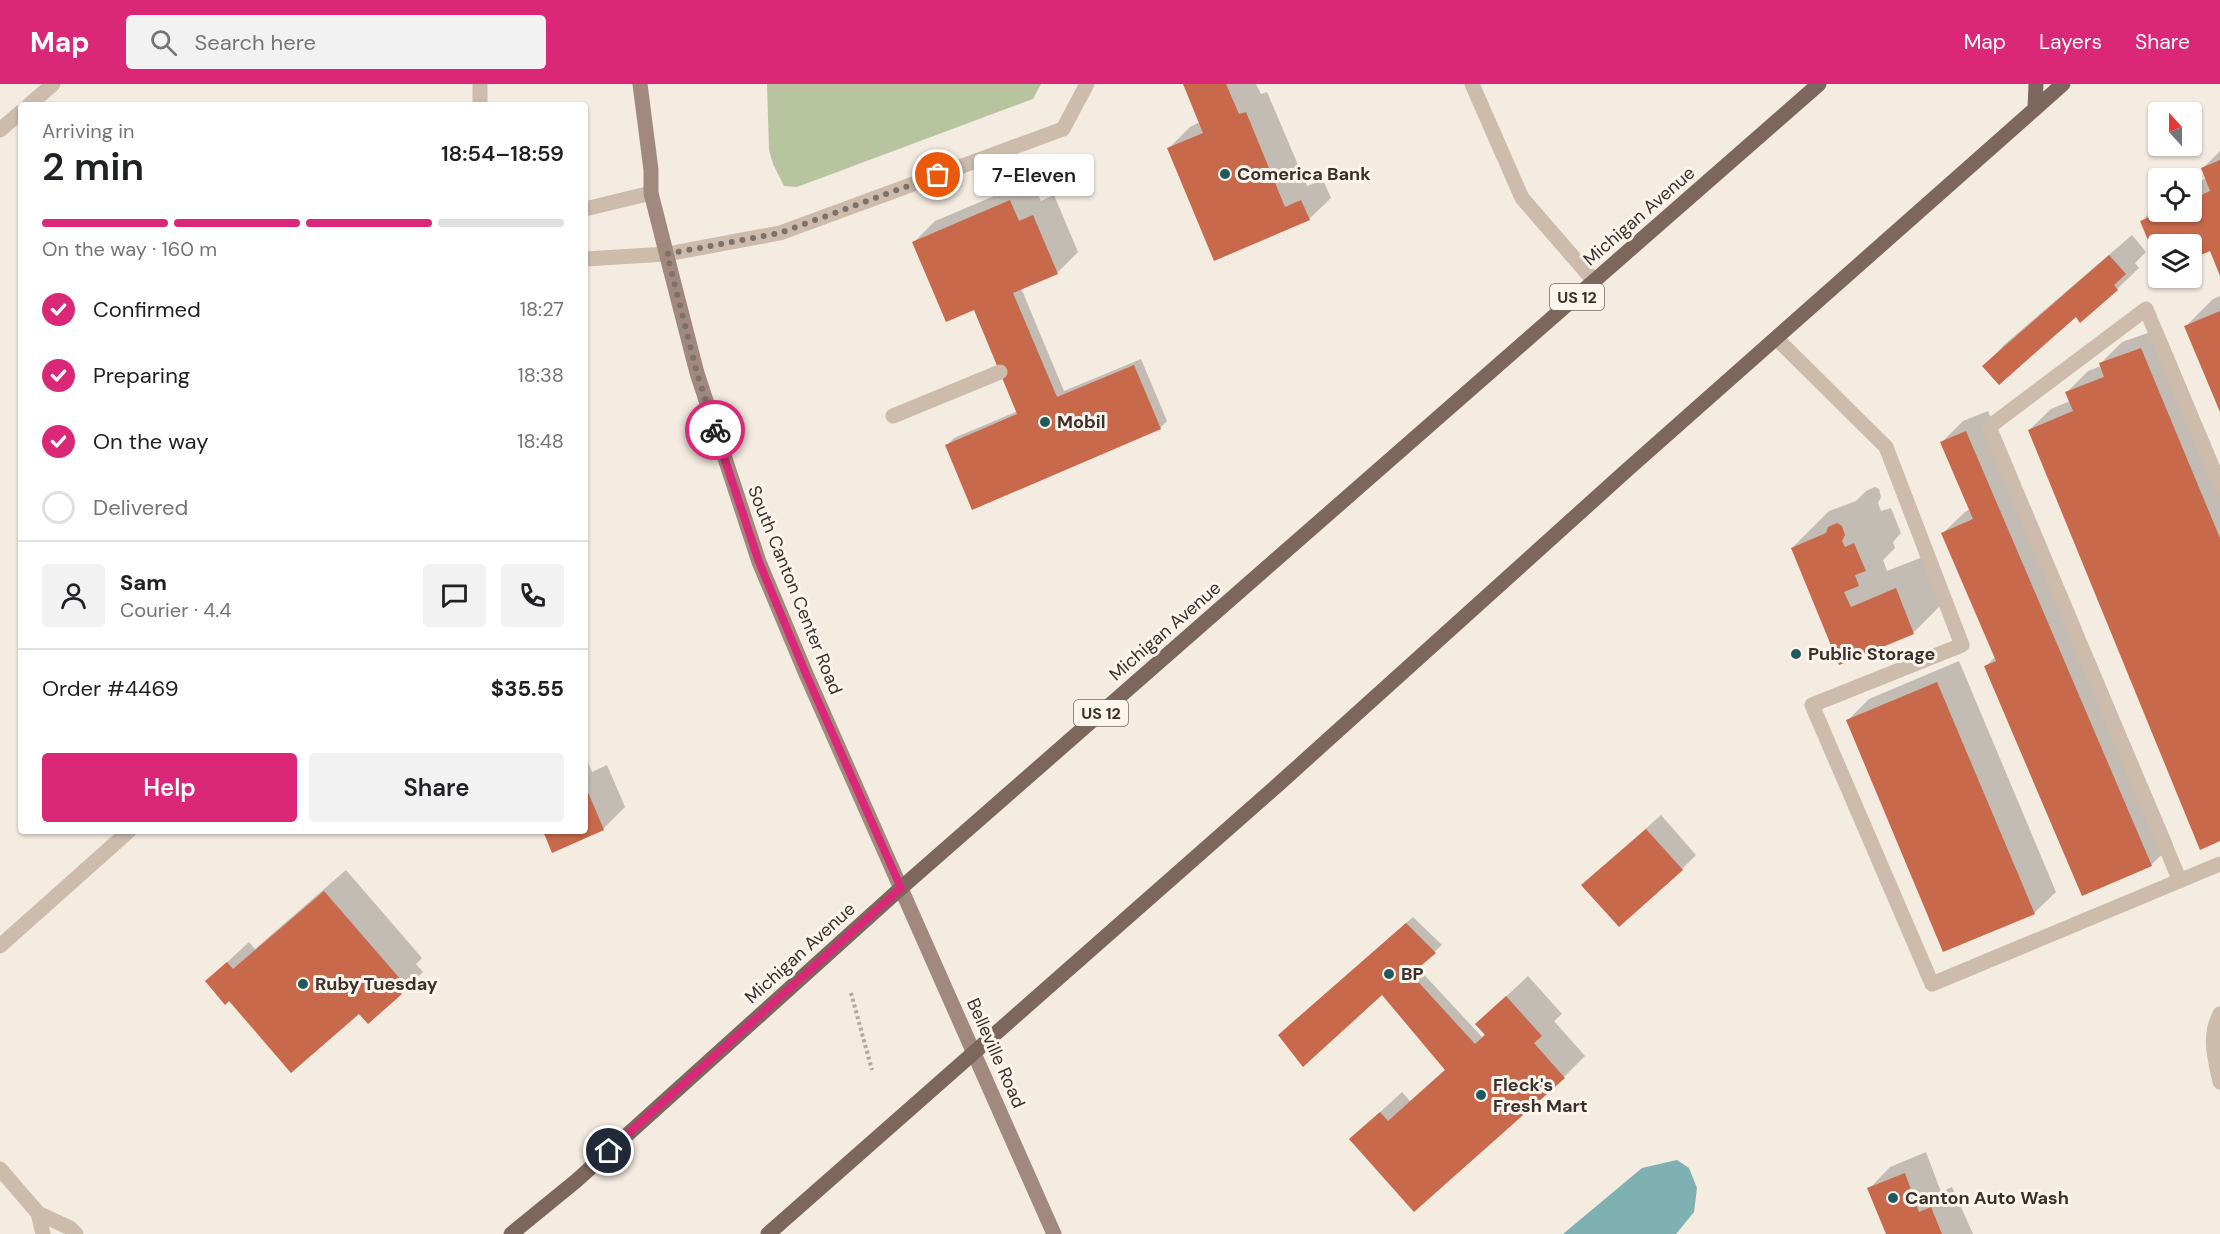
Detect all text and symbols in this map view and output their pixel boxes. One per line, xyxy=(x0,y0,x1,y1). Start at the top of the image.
search box xyxy=(126,15,546,69)
text: Map xyxy=(30,24,90,61)
icon: search xyxy=(147,26,180,59)
text: Search here xyxy=(195,28,316,57)
text: Map xyxy=(1964,28,2006,56)
text: Layers xyxy=(2039,28,2102,56)
text: Share xyxy=(2135,28,2190,56)
north arrow xyxy=(2148,102,2202,156)
map controls xyxy=(2148,102,2202,288)
text: Arriving in xyxy=(42,118,134,144)
text: 18:54–18:59 xyxy=(441,139,564,168)
text: 2 min xyxy=(42,141,144,192)
pin xyxy=(912,149,963,200)
callout: 7-Eleven xyxy=(974,154,1094,196)
icon: bag xyxy=(921,158,954,191)
street label: Michigan Avenue xyxy=(1578,161,1700,271)
text: 7-Eleven xyxy=(992,162,1076,188)
place label: Comerica Bank xyxy=(1237,162,1371,186)
marker: Comerica Bank xyxy=(1218,167,1232,181)
button: locate xyxy=(2148,168,2202,222)
button: layers xyxy=(2148,234,2202,288)
text: On the way · 160 m xyxy=(42,236,217,262)
road number: US 12 xyxy=(1550,284,1604,310)
icon: check xyxy=(42,293,75,326)
text: Confirmed xyxy=(93,295,201,324)
text: 18:27 xyxy=(520,296,564,322)
icon: check xyxy=(42,359,75,392)
text: Preparing xyxy=(93,361,190,390)
text: 18:38 xyxy=(518,362,564,388)
courier xyxy=(685,400,745,460)
place label: Mobil xyxy=(1057,410,1105,434)
icon: bike xyxy=(699,414,732,447)
marker: Mobil xyxy=(1038,415,1052,429)
icon: check xyxy=(42,425,75,458)
text: On the way xyxy=(93,427,208,456)
text: 18:48 xyxy=(517,428,564,454)
street label: South Canton Center Road xyxy=(742,482,848,698)
text: Delivered xyxy=(93,493,188,522)
button: person xyxy=(42,564,105,627)
button: chat xyxy=(423,564,486,627)
button: phone xyxy=(501,564,564,627)
text: Sam xyxy=(120,568,167,597)
street label: Michigan Avenue xyxy=(1104,576,1226,686)
text: Courier · 4.4 xyxy=(120,597,231,623)
place label: Public Storage xyxy=(1808,642,1936,666)
marker: Public Storage xyxy=(1789,647,1803,661)
text: Order #4469 xyxy=(42,674,179,703)
text: $35.55 xyxy=(491,674,564,703)
road number: US 12 xyxy=(1074,700,1128,726)
button: Help xyxy=(42,753,297,822)
button: Share xyxy=(309,753,564,822)
street label: Michigan Avenue xyxy=(740,897,860,1009)
place label: BP xyxy=(1401,962,1424,986)
marker: BP xyxy=(1382,967,1396,981)
place label: Ruby Tuesday xyxy=(315,972,438,996)
marker: Ruby Tuesday xyxy=(296,977,310,991)
street label: Belleville Road xyxy=(961,994,1031,1112)
place label: Fleck's Fresh Mart xyxy=(1493,1073,1588,1118)
marker: Fleck's Fresh Mart xyxy=(1474,1088,1488,1102)
pin xyxy=(583,1125,634,1176)
icon: home xyxy=(592,1134,625,1167)
place label: Canton Auto Wash xyxy=(1905,1186,2069,1210)
marker: Canton Auto Wash xyxy=(1886,1191,1900,1205)

